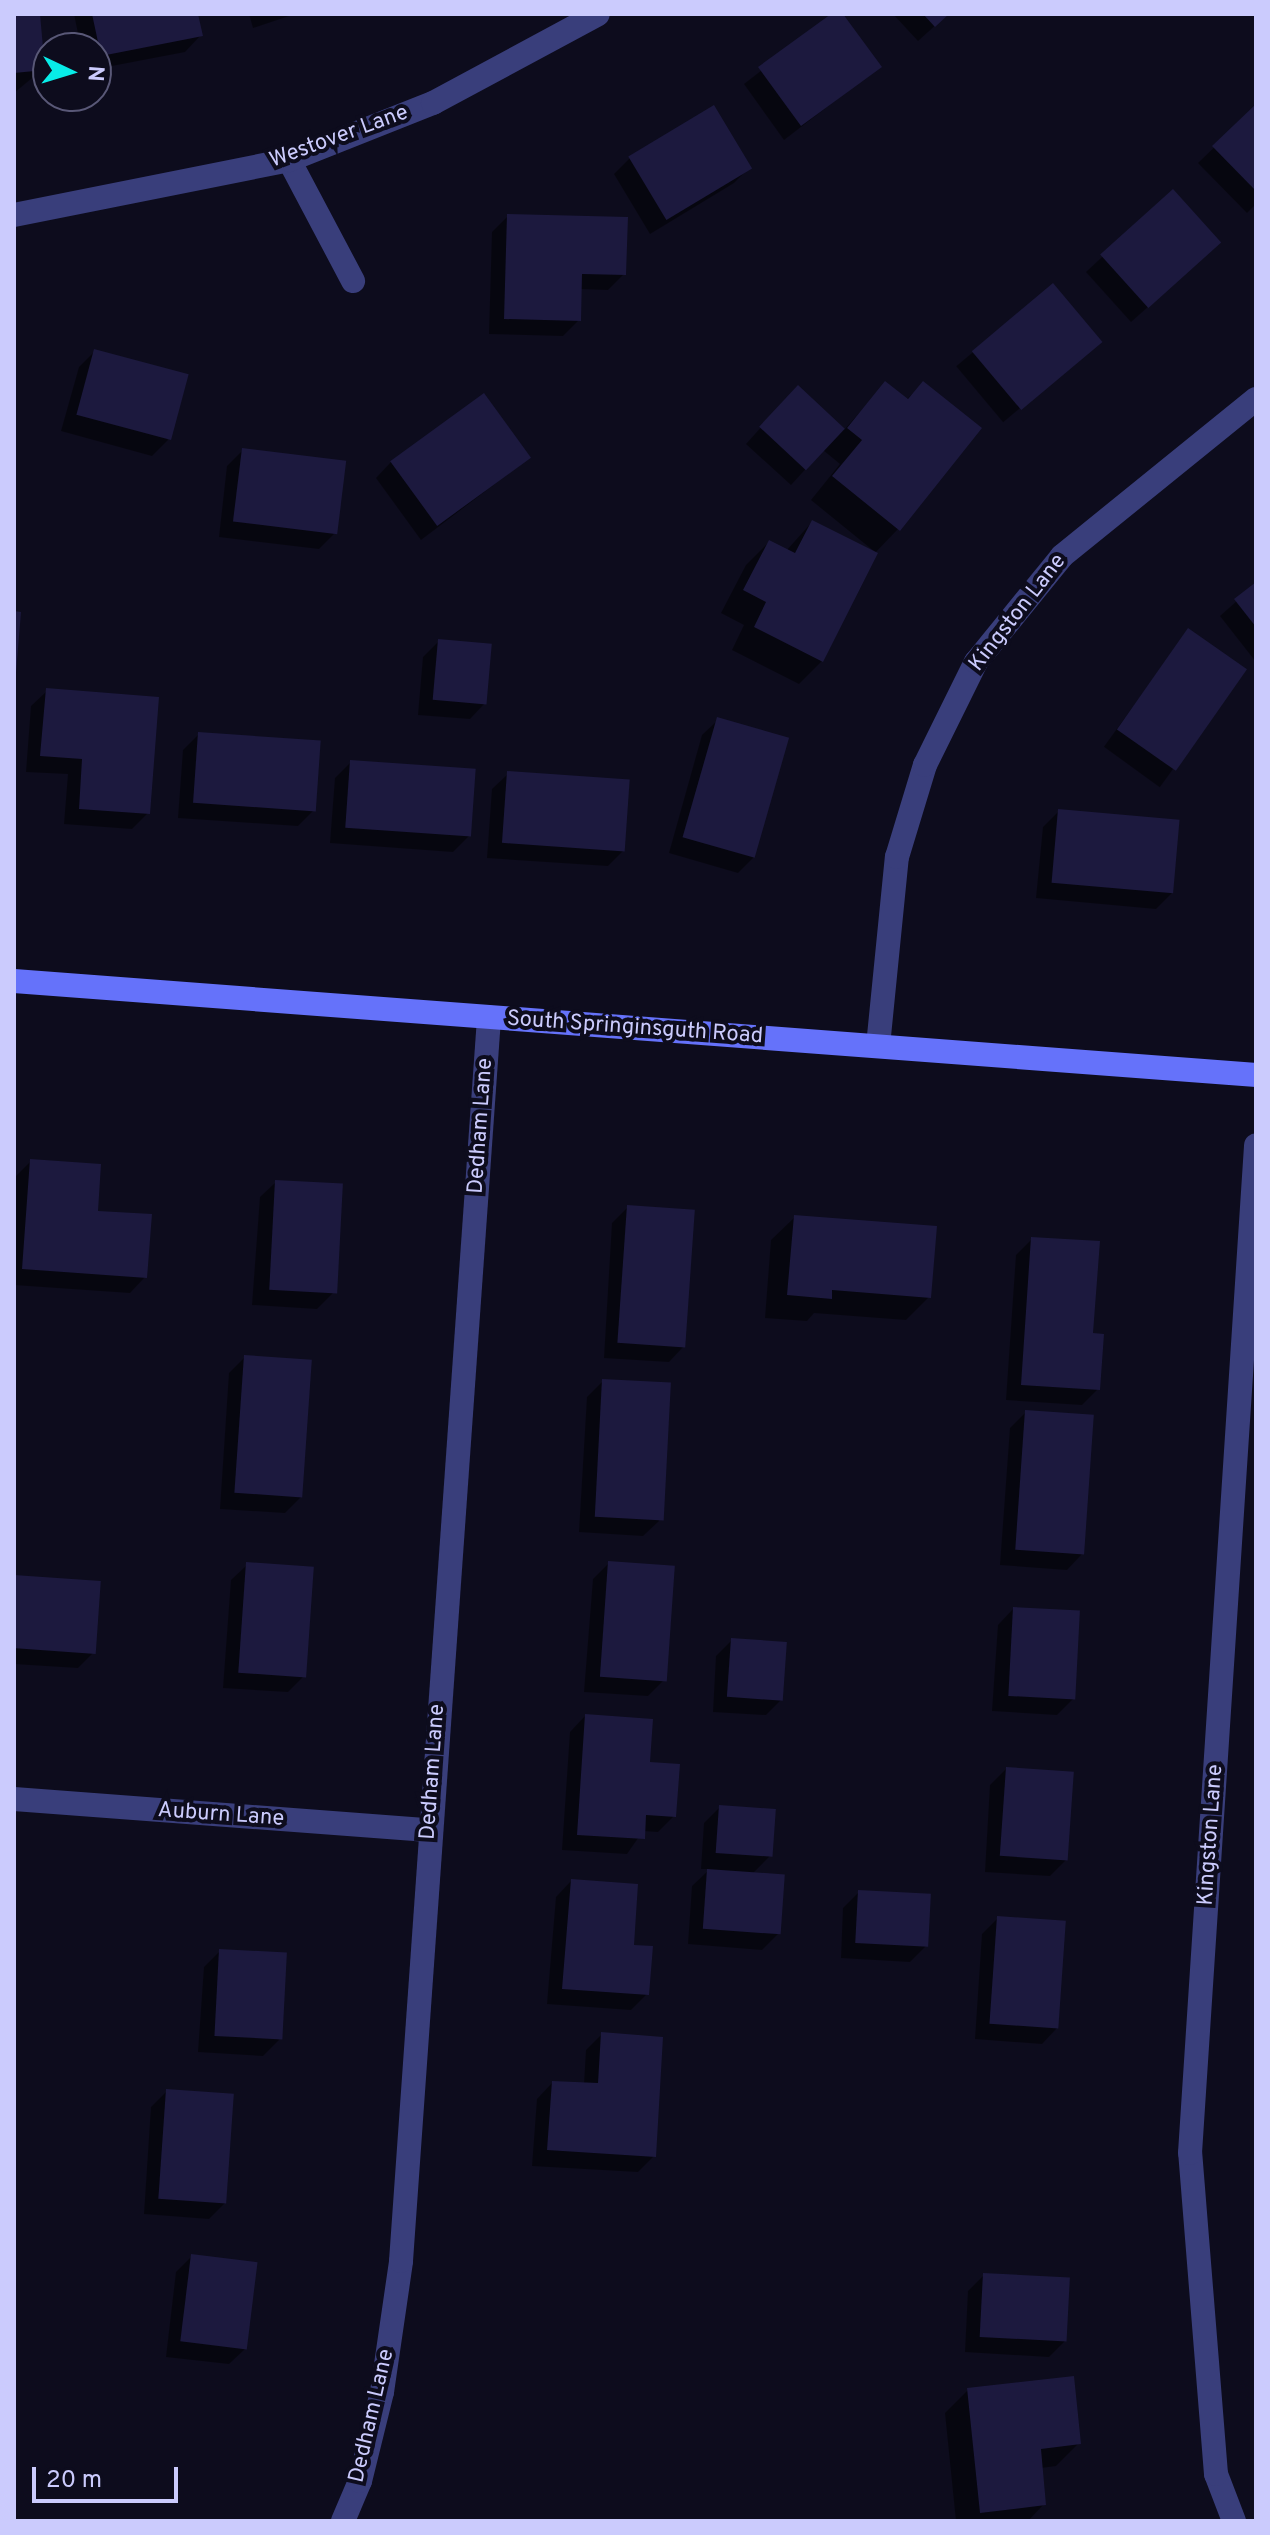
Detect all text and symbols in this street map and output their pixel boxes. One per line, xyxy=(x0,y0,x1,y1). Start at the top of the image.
north arrow xyxy=(32,32,112,112)
text: N xyxy=(80,65,108,82)
street label: Westover Lane xyxy=(266,100,412,174)
street label: Kingston Lane xyxy=(964,549,1072,677)
street label: South Springinsguth Road xyxy=(506,1006,764,1050)
street label: Dedham Lane xyxy=(463,1057,499,1195)
street label: Dedham Lane xyxy=(415,1703,451,1841)
street label: Kingston Lane xyxy=(1193,1763,1229,1907)
street label: Auburn Lane xyxy=(157,1797,285,1833)
street label: Dedham Lane xyxy=(344,2347,400,2485)
scale bar xyxy=(36,2451,182,2501)
text: 20 m xyxy=(46,2466,102,2496)

